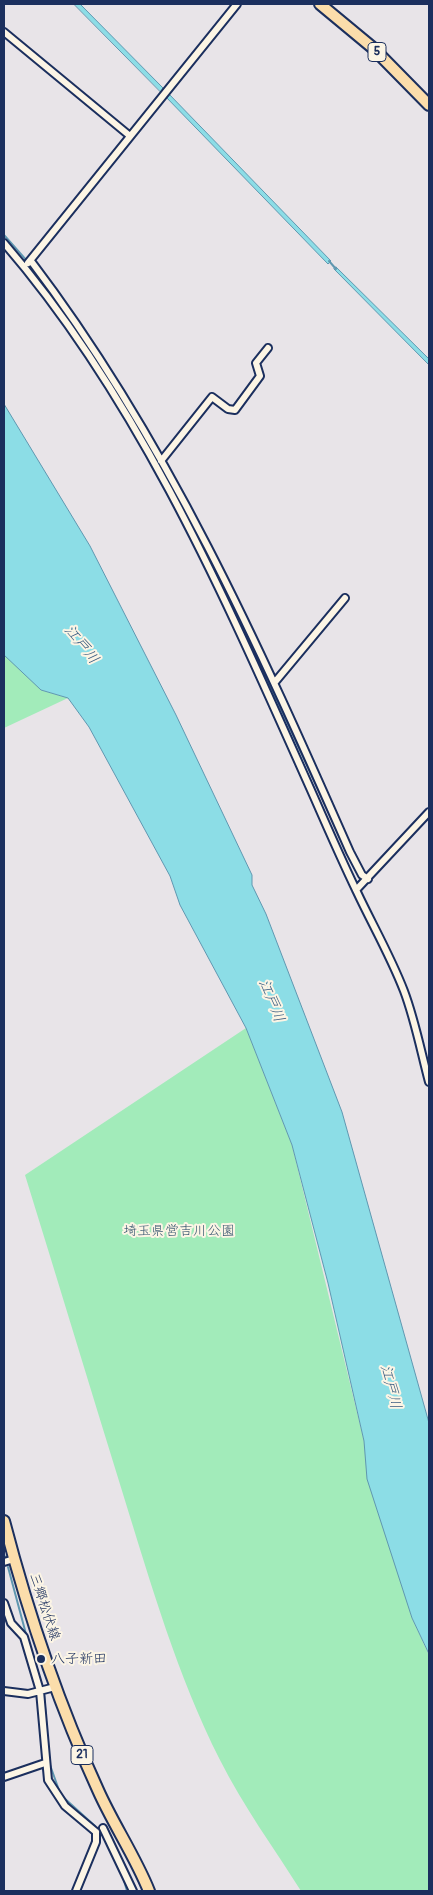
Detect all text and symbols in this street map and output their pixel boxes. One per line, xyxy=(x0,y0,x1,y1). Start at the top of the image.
road number: 5 xyxy=(368,42,386,62)
water label: 江戸川 xyxy=(60,622,102,668)
water label: 江戸川 xyxy=(254,977,288,1025)
park label: 埼玉県営吉川公園 xyxy=(123,1223,235,1239)
water label: 江戸川 xyxy=(376,1363,404,1411)
street label: 三郷松伏線 xyxy=(25,1571,63,1643)
place label: 八子新田 xyxy=(51,1651,107,1667)
marker: 八子新田 xyxy=(35,1653,47,1665)
road number: 21 xyxy=(71,1746,93,1764)

